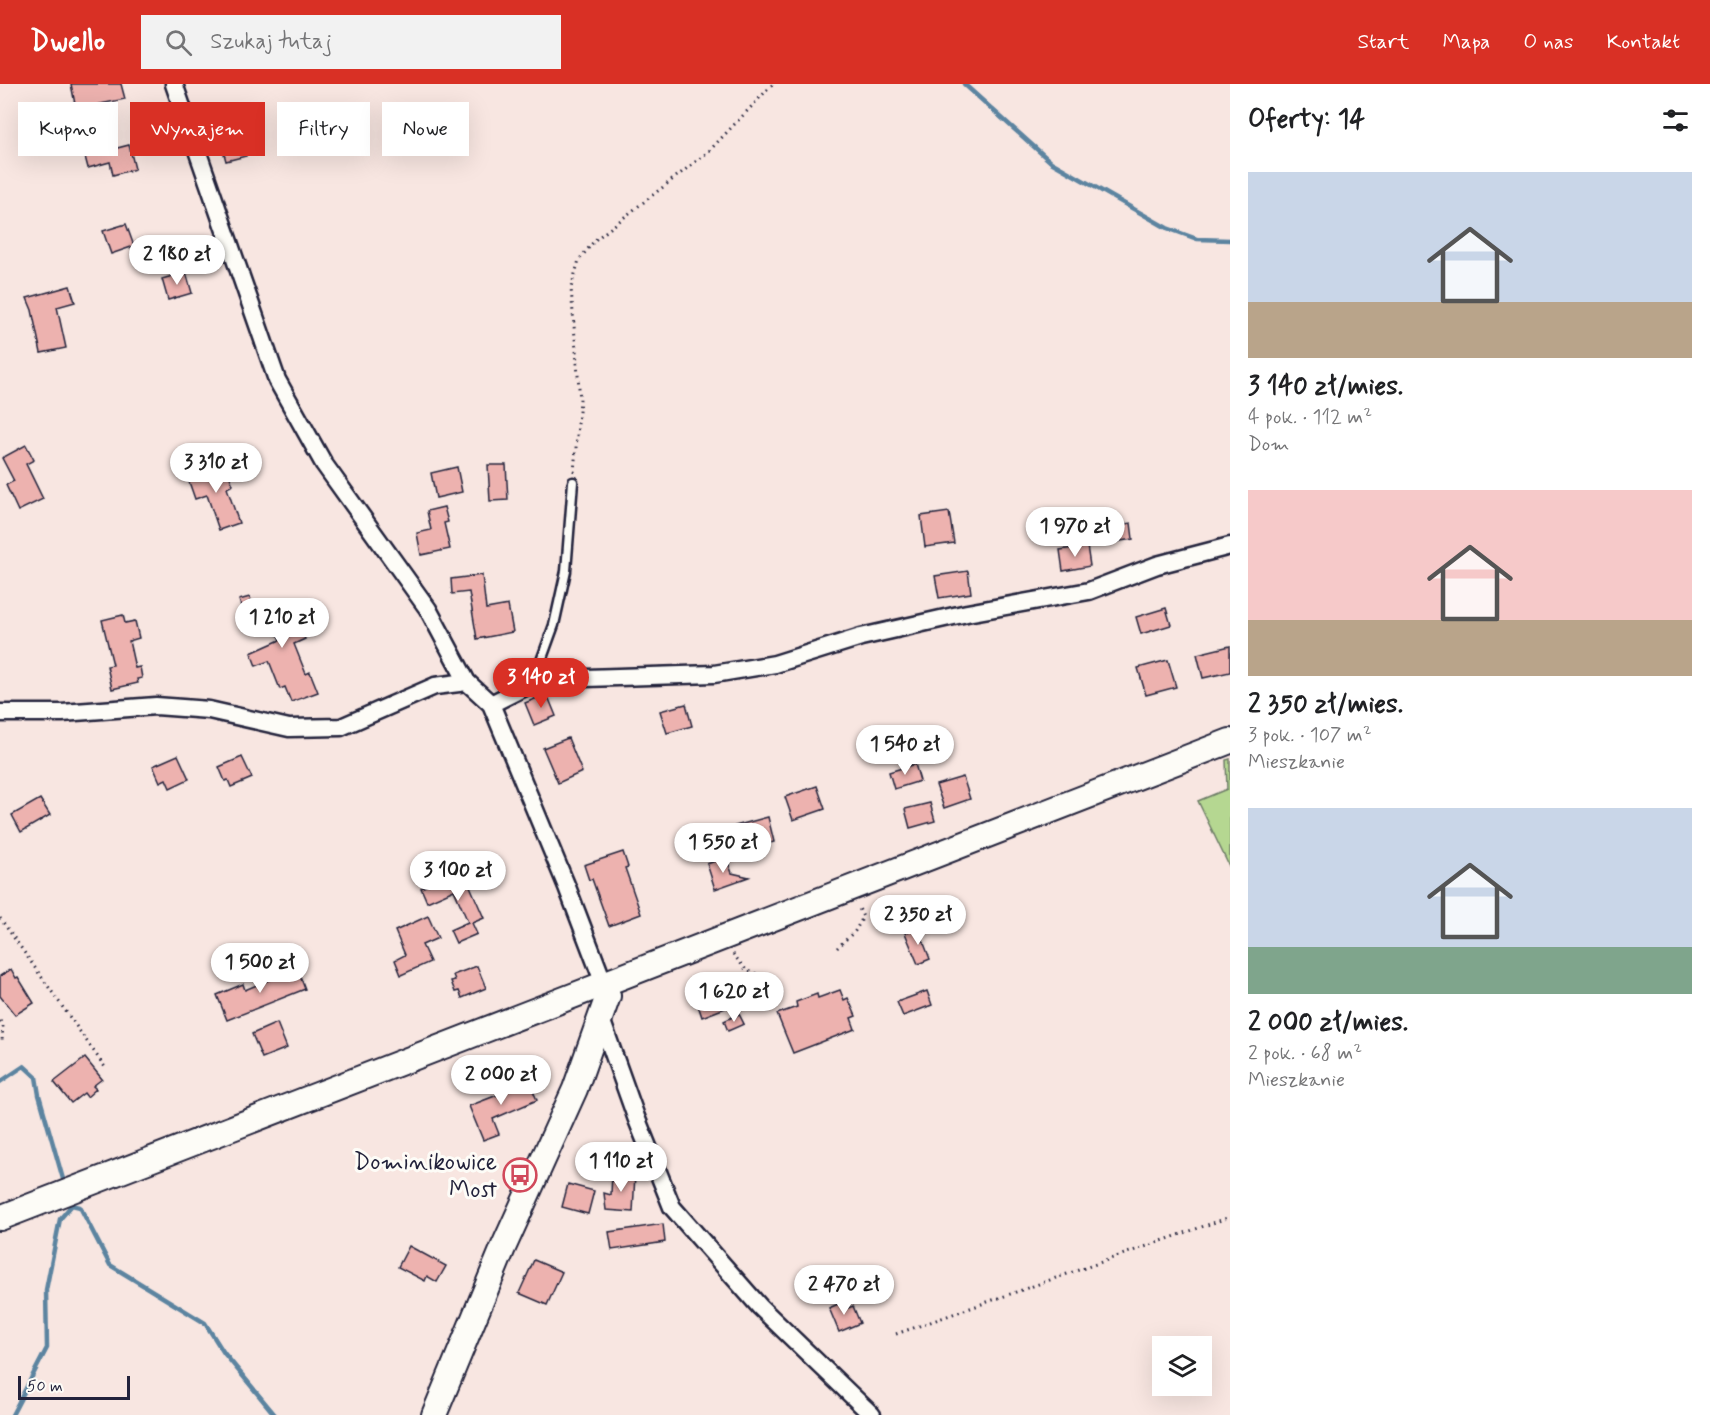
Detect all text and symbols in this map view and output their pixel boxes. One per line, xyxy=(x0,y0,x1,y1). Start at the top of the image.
search box xyxy=(141,15,561,69)
text: Dwello xyxy=(30,24,105,61)
icon: search xyxy=(162,26,195,59)
text: Szukaj tutaj xyxy=(210,28,332,56)
text: Start xyxy=(1357,28,1409,56)
text: Mapa xyxy=(1442,28,1490,56)
text: O nas xyxy=(1523,28,1573,56)
text: Kontakt xyxy=(1606,28,1680,56)
chip: Kupno xyxy=(18,102,118,156)
chip: Wynajem xyxy=(130,102,265,156)
chip: Filtry xyxy=(277,102,370,156)
chip: Nowe xyxy=(382,102,469,156)
text: Oferty: 14 xyxy=(1248,103,1365,137)
icon: filters xyxy=(1659,104,1692,137)
icon: home xyxy=(1416,211,1524,319)
pin: 2 180 zł xyxy=(115,235,239,286)
text: 2 180 zł xyxy=(143,241,211,268)
text: 3 140 zł/mies. xyxy=(1248,370,1403,404)
text: 4 pok. · 112 m² xyxy=(1248,404,1372,431)
text: Dom xyxy=(1248,431,1289,458)
pin: 3 310 zł xyxy=(154,443,278,494)
text: 3 310 zł xyxy=(184,449,248,476)
pin: 1 970 zł xyxy=(1013,507,1137,558)
text: 1 970 zł xyxy=(1040,513,1110,540)
icon: home xyxy=(1416,529,1524,637)
pin: 1 210 zł xyxy=(220,598,344,649)
text: 1 210 zł xyxy=(249,604,315,631)
pin: 3 140 zł xyxy=(479,658,603,709)
text: 3 140 zł xyxy=(507,664,575,691)
text: 2 350 zł/mies. xyxy=(1248,688,1403,722)
text: 3 pok. · 107 m² xyxy=(1248,722,1372,749)
pin: 1 540 zł xyxy=(843,725,967,776)
text: 1 540 zł xyxy=(870,731,940,758)
text: Mieszkanie xyxy=(1248,749,1345,776)
pin: 1 550 zł xyxy=(661,823,785,874)
text: 1 550 zł xyxy=(688,829,758,856)
icon: home xyxy=(1416,847,1524,955)
pin: 3 100 zł xyxy=(396,851,520,902)
text: 3 100 zł xyxy=(424,857,492,884)
pin: 2 350 zł xyxy=(856,895,980,946)
text: 2 350 zł xyxy=(884,901,952,928)
pin: 1 500 zł xyxy=(198,943,322,994)
text: 1 500 zł xyxy=(225,949,295,976)
pin: 1 620 zł xyxy=(672,972,796,1023)
text: 1 620 zł xyxy=(699,978,769,1005)
text: 2 000 zł/mies. xyxy=(1248,1006,1408,1040)
text: 2 pok. · 68 m² xyxy=(1248,1040,1362,1067)
pin: 2 000 zł xyxy=(439,1055,563,1106)
text: 2 000 zł xyxy=(465,1061,537,1088)
text: Mieszkanie xyxy=(1248,1067,1345,1094)
pin: 1 110 zł xyxy=(559,1142,683,1193)
place label: Dominikowice Most xyxy=(354,1147,497,1206)
text: 1 110 zł xyxy=(589,1148,653,1175)
bus stop icon: Dominikowice Most xyxy=(502,1157,538,1193)
pin: 2 470 zł xyxy=(782,1265,906,1316)
text: 2 470 zł xyxy=(808,1271,880,1298)
map controls xyxy=(1152,1336,1212,1396)
button: layers xyxy=(1152,1336,1212,1396)
scale bar xyxy=(18,1373,130,1400)
text: 50 m xyxy=(27,1376,63,1397)

